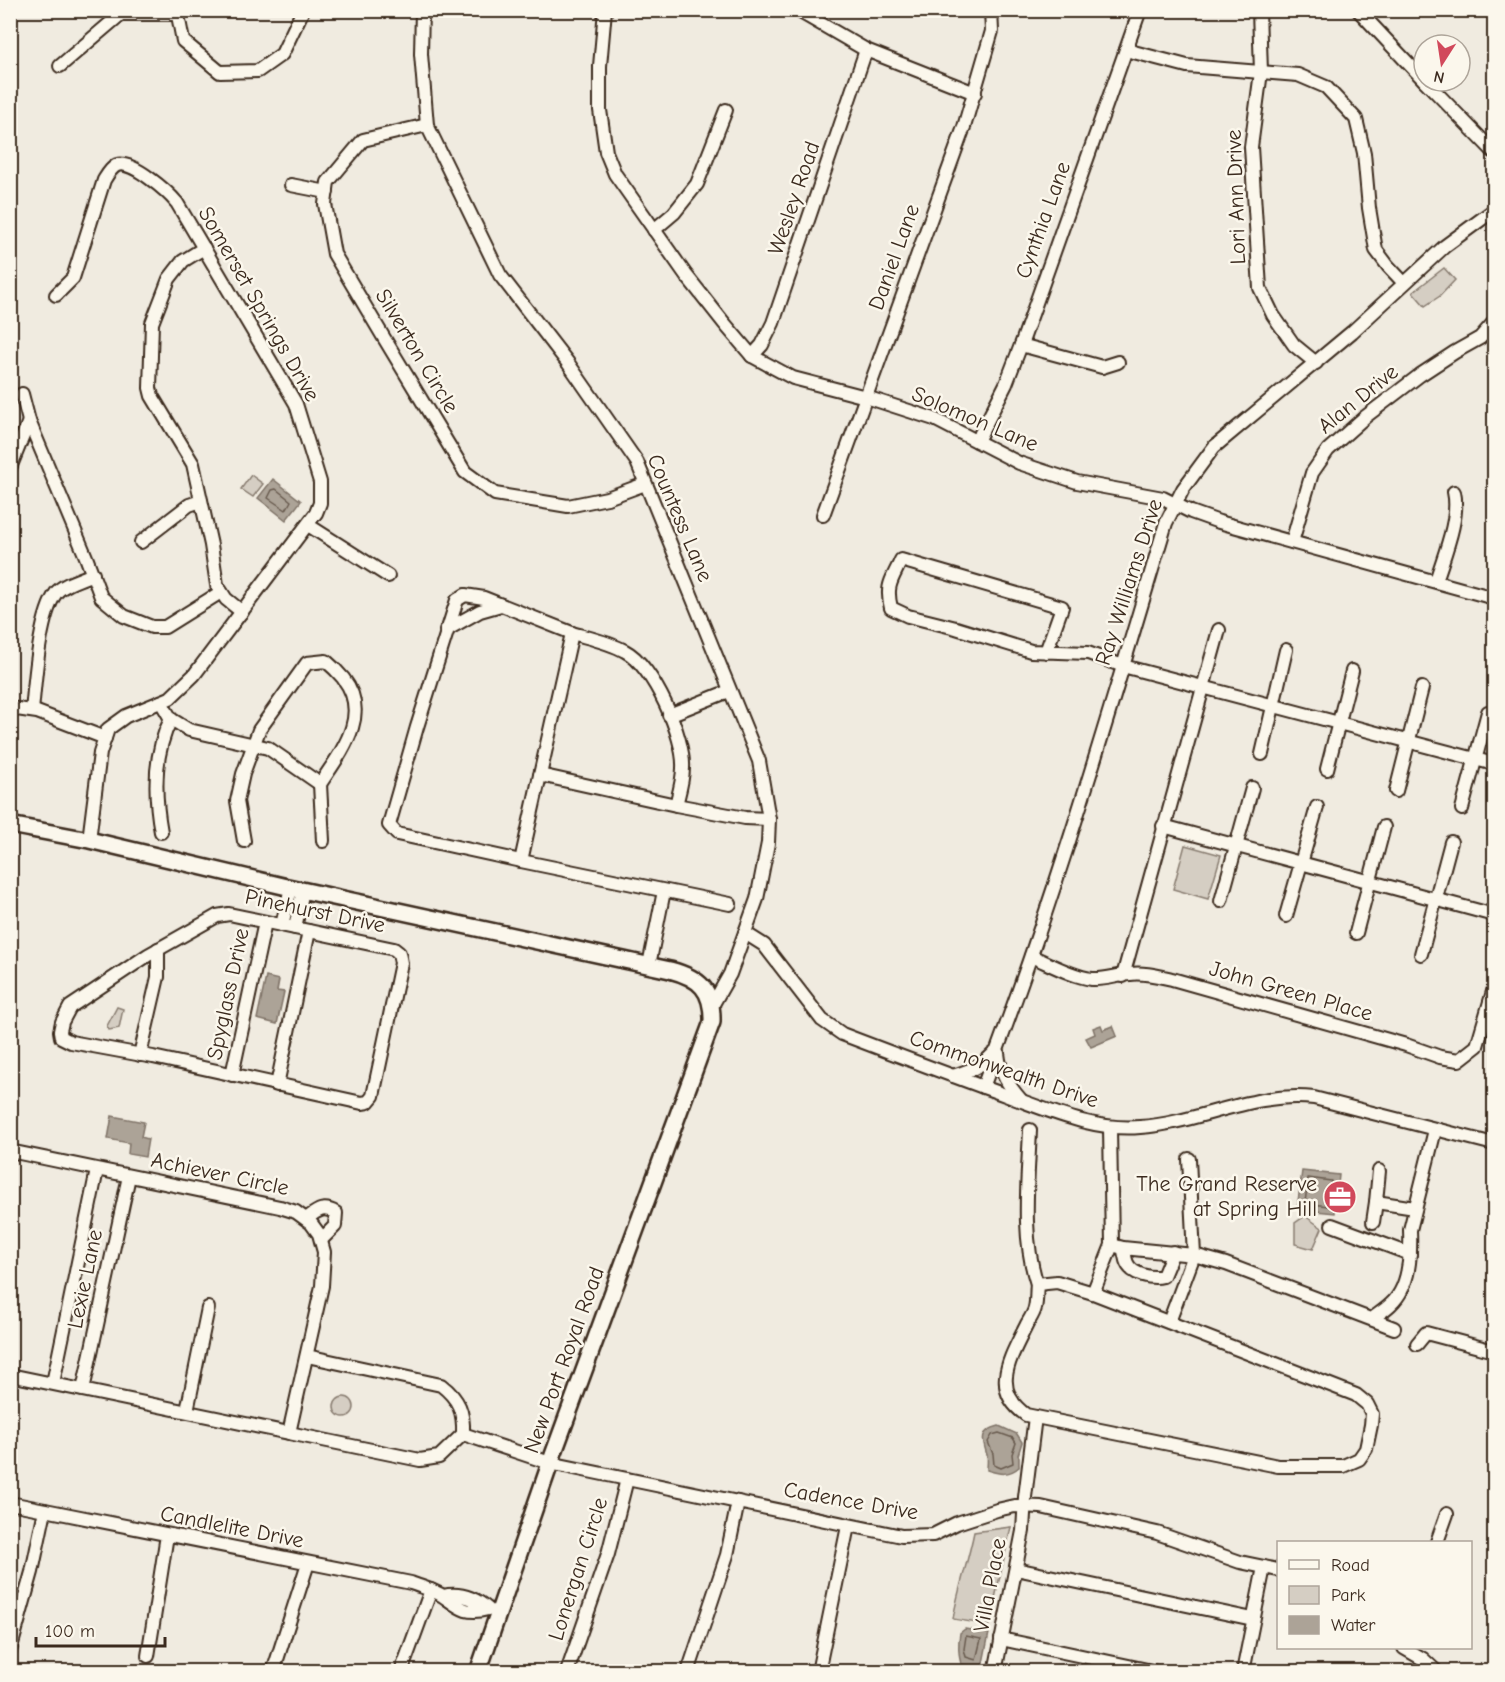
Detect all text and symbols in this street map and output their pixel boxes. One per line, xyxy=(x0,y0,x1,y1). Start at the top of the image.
north arrow xyxy=(1412,33,1472,93)
text: N xyxy=(1432,67,1446,87)
street label: Lori Ann Drive xyxy=(1221,129,1251,265)
street label: Wesley Road xyxy=(762,138,826,258)
street label: Cynthia Lane xyxy=(1010,158,1076,282)
street label: Daniel Lane xyxy=(863,201,925,313)
street label: Somerset Springs Drive xyxy=(193,202,325,406)
street label: Silverton Circle xyxy=(370,284,464,418)
street label: Alan Drive xyxy=(1313,359,1403,439)
street label: Solomon Lane xyxy=(908,381,1042,457)
street label: Countess Lane xyxy=(641,450,719,586)
street label: Ray Williams Drive xyxy=(1090,495,1168,669)
street label: Pinehurst Drive xyxy=(243,883,387,939)
street label: Spyglass Drive xyxy=(201,926,255,1062)
street label: John Green Place xyxy=(1206,955,1376,1027)
street label: Commonwealth Drive xyxy=(906,1024,1102,1114)
street label: Achiever Circle xyxy=(149,1147,291,1201)
place label: The Grand Reserve at Spring Hill xyxy=(1136,1171,1317,1222)
office icon: The Grand Reserve at Spring Hill xyxy=(1322,1179,1358,1215)
street label: Lexie Lane xyxy=(62,1227,108,1331)
street label: New Port Royal Road xyxy=(518,1263,610,1457)
street label: Cadence Drive xyxy=(782,1476,920,1526)
street label: Lonergan Circle xyxy=(543,1494,613,1644)
street label: Candlelite Drive xyxy=(158,1500,306,1554)
street label: Villa Place xyxy=(968,1536,1012,1634)
legend xyxy=(1277,1541,1472,1649)
text: Road xyxy=(1331,1555,1370,1576)
text: Park xyxy=(1331,1585,1366,1606)
scale bar xyxy=(36,1610,165,1648)
text: Water xyxy=(1331,1615,1376,1636)
text: 100 m xyxy=(45,1621,95,1642)

